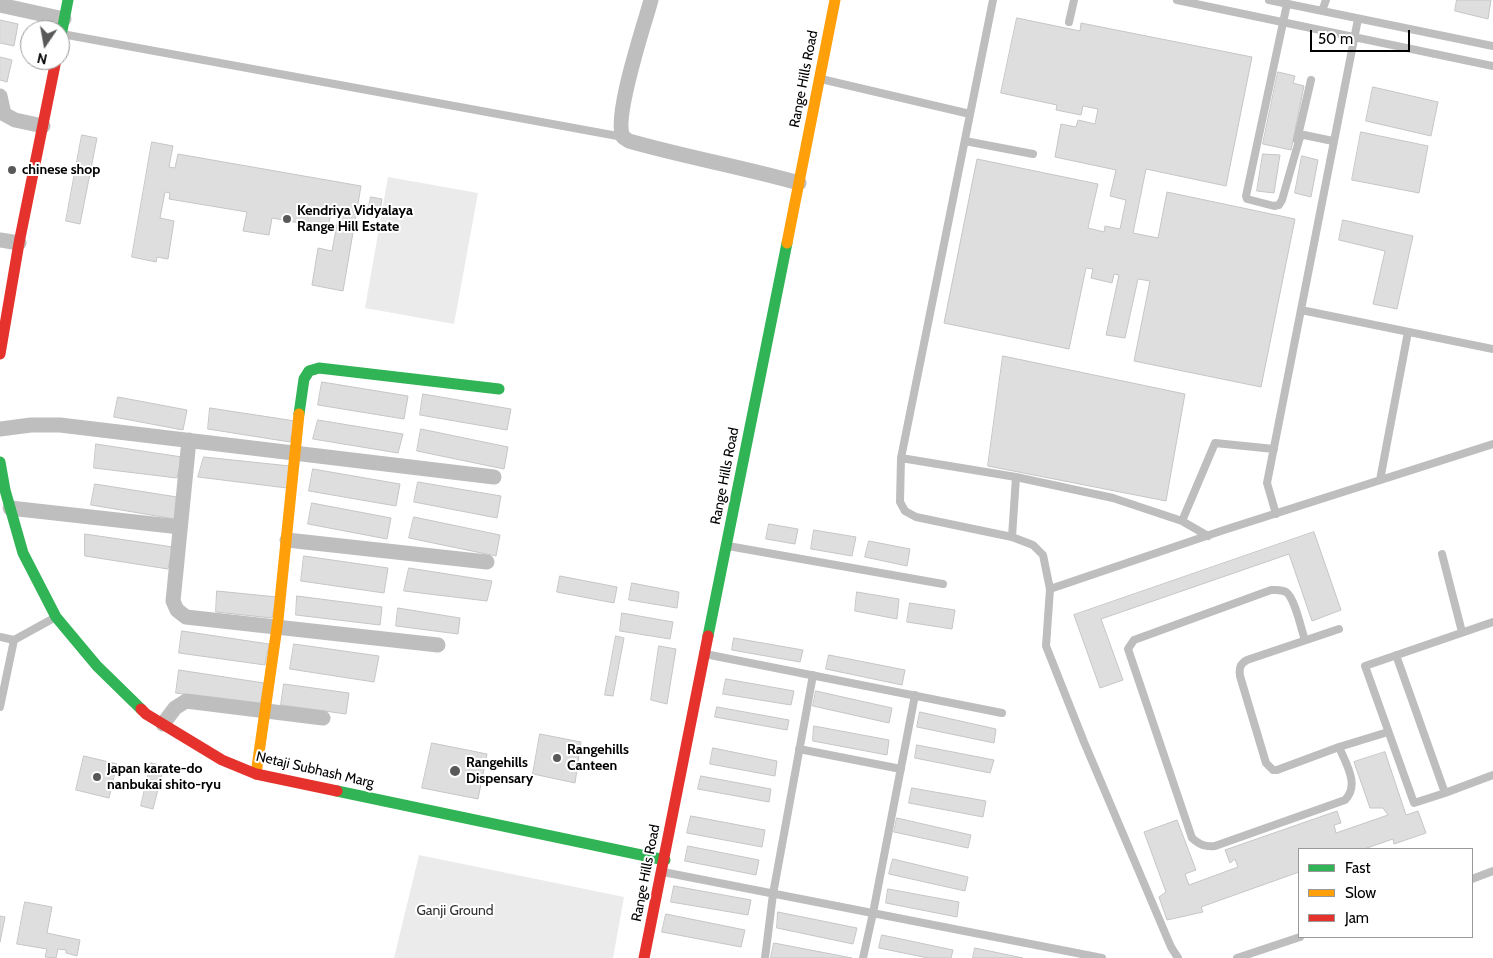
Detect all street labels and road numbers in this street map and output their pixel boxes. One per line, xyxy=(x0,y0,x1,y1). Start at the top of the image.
street label: Range Hills Road xyxy=(786,29,822,129)
street label: Range Hills Road xyxy=(707,426,743,526)
street label: Netaji Subhash Marg xyxy=(254,748,376,792)
street label: Range Hills Road xyxy=(628,823,664,923)

